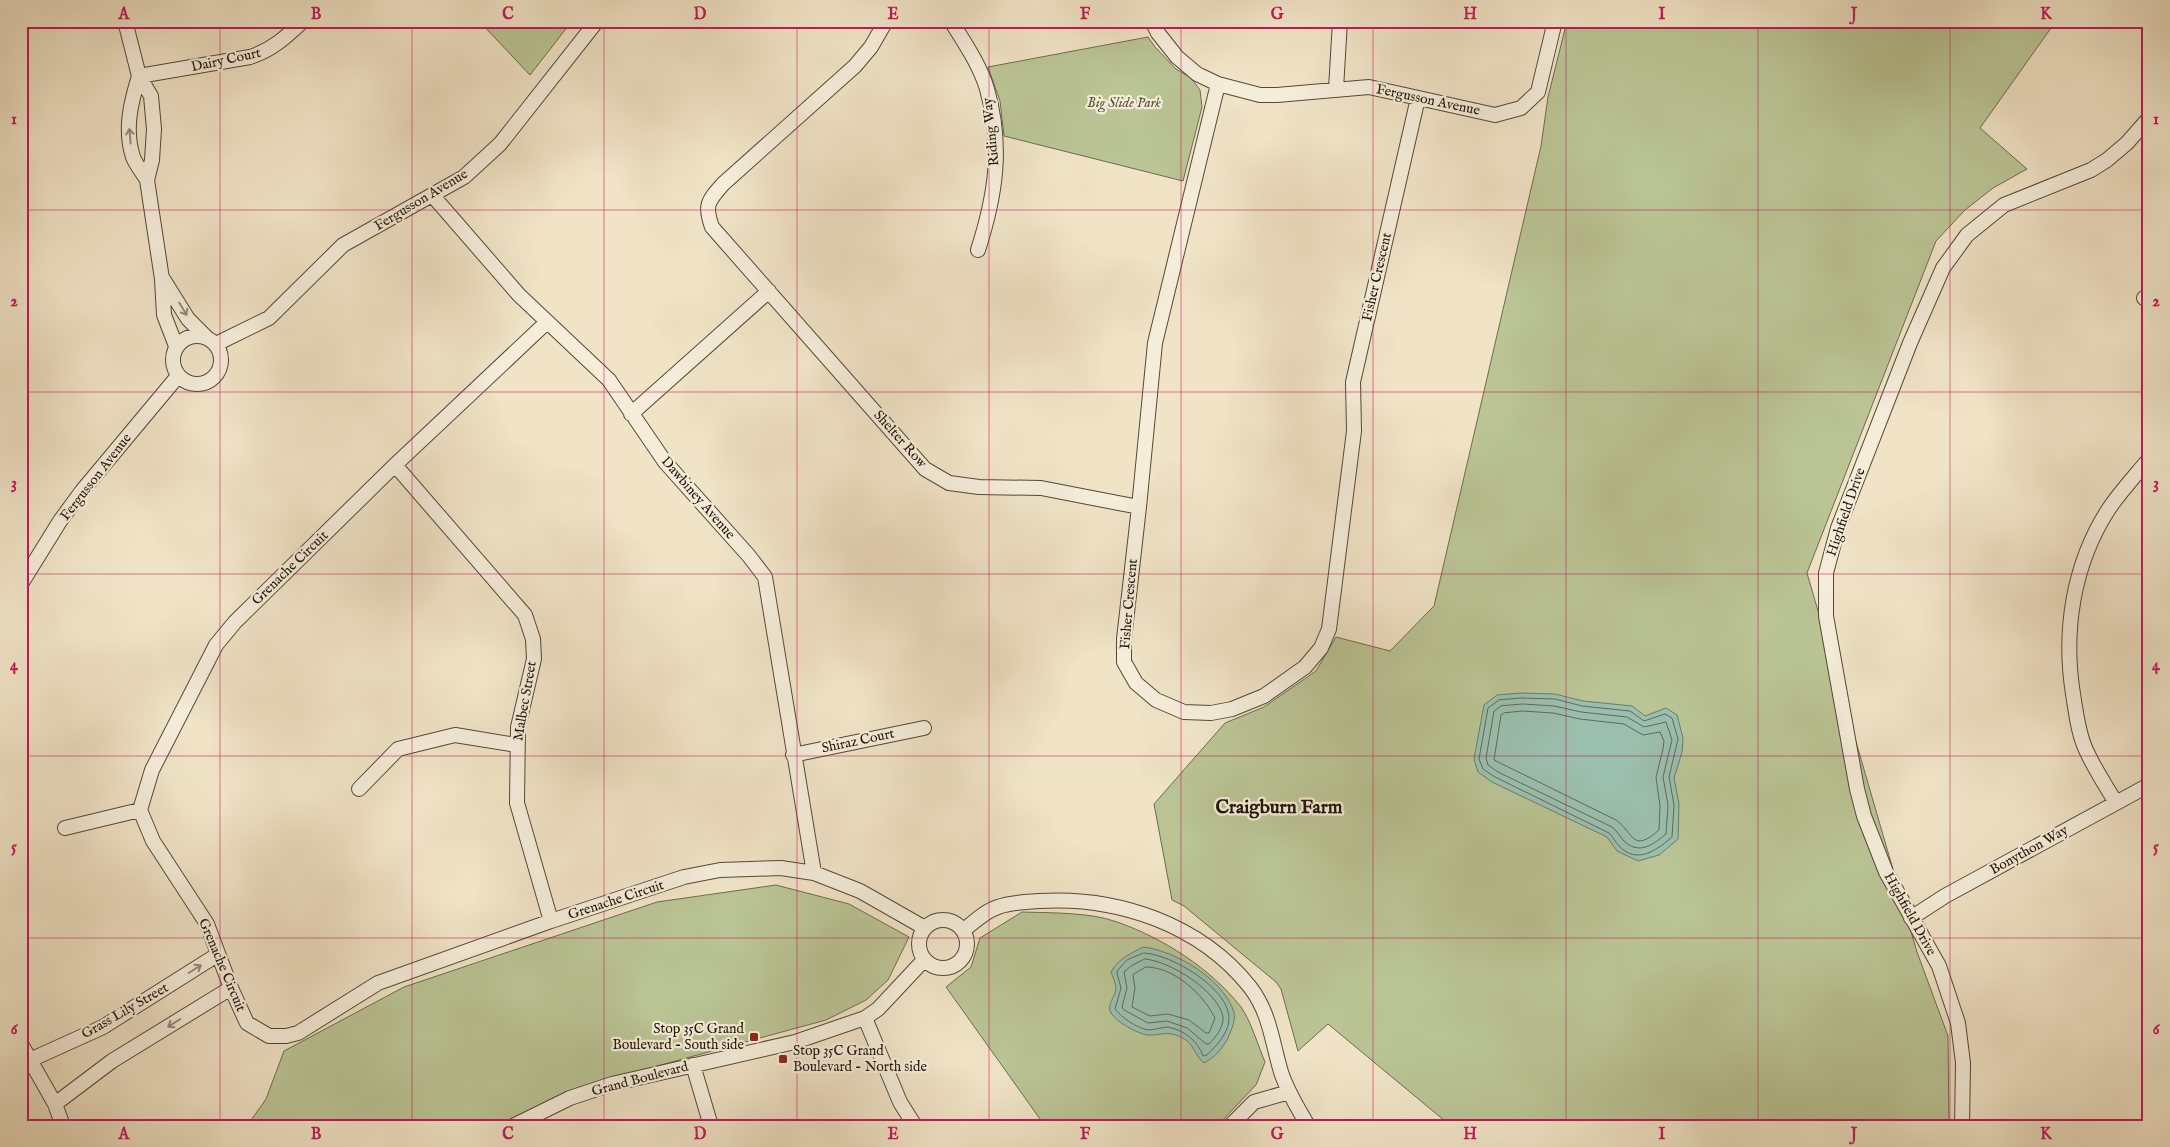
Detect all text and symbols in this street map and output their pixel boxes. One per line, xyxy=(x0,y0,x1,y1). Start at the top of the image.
text: A xyxy=(118,5,131,25)
text: B xyxy=(311,5,322,25)
text: C xyxy=(502,5,514,25)
text: D xyxy=(694,5,707,25)
text: E xyxy=(887,5,899,25)
text: F xyxy=(1080,5,1091,25)
text: G xyxy=(1271,5,1284,25)
text: H xyxy=(1463,5,1477,25)
text: I xyxy=(1659,5,1666,25)
text: J xyxy=(1849,5,1858,25)
text: K xyxy=(2040,5,2053,25)
street label: Dairy Court xyxy=(189,44,263,76)
street label: Fergusson Avenue xyxy=(1374,80,1482,120)
park label: Big Slide Park xyxy=(1087,94,1161,113)
street label: Riding Way xyxy=(978,97,1004,167)
text: 1 xyxy=(11,110,17,130)
text: 1 xyxy=(2153,110,2159,130)
one-way arrow xyxy=(125,129,134,145)
street label: Fergusson Avenue xyxy=(371,165,471,235)
street label: Fisher Crescent xyxy=(1358,231,1396,323)
text: 2 xyxy=(10,292,18,312)
text: 2 xyxy=(2152,292,2160,312)
one-way arrow xyxy=(178,302,188,316)
street label: Shelter Row xyxy=(869,406,931,472)
street label: Fergusson Avenue xyxy=(56,429,136,524)
street label: Dawbiney Avenue xyxy=(657,453,739,544)
street label: Highfield Drive xyxy=(1822,465,1870,559)
text: 3 xyxy=(11,474,17,494)
text: 3 xyxy=(2153,474,2159,494)
street label: Grenache Circuit xyxy=(248,527,332,609)
street label: Fisher Crescent xyxy=(1116,558,1142,650)
text: 4 xyxy=(10,656,19,676)
text: 4 xyxy=(2152,656,2161,676)
street label: Malbec Street xyxy=(509,659,541,742)
street label: Shiraz Court xyxy=(820,724,896,757)
district label: Craigburn Farm xyxy=(1216,796,1343,820)
street label: Bonython Way xyxy=(1987,821,2071,879)
text: 5 xyxy=(11,838,17,858)
text: 5 xyxy=(2153,838,2159,858)
street label: Highfield Drive xyxy=(1880,869,1941,959)
street label: Grenache Circuit xyxy=(566,876,666,924)
street label: Grenache Circuit xyxy=(194,916,250,1015)
one-way arrow xyxy=(188,964,202,974)
street label: Grass Lily Street xyxy=(78,979,172,1043)
one-way arrow xyxy=(168,1018,182,1028)
text: 6 xyxy=(11,1020,19,1040)
place label: Stop 35C Grand Boulevard - South side xyxy=(613,1020,745,1054)
text: 6 xyxy=(2153,1020,2161,1040)
marker: Stop 35C Grand Boulevard - South side xyxy=(748,1031,760,1043)
place label: Stop 35C Grand Boulevard - North side xyxy=(793,1042,927,1076)
marker: Stop 35C Grand Boulevard - North side xyxy=(777,1053,789,1065)
street label: Grand Boulevard xyxy=(590,1057,691,1101)
text: A xyxy=(118,1125,131,1145)
text: B xyxy=(311,1125,322,1145)
text: C xyxy=(502,1125,514,1145)
text: D xyxy=(694,1125,707,1145)
text: E xyxy=(887,1125,899,1145)
text: F xyxy=(1080,1125,1091,1145)
text: G xyxy=(1271,1125,1284,1145)
text: H xyxy=(1463,1125,1477,1145)
text: I xyxy=(1659,1125,1666,1145)
text: J xyxy=(1849,1125,1858,1145)
text: K xyxy=(2040,1125,2053,1145)

